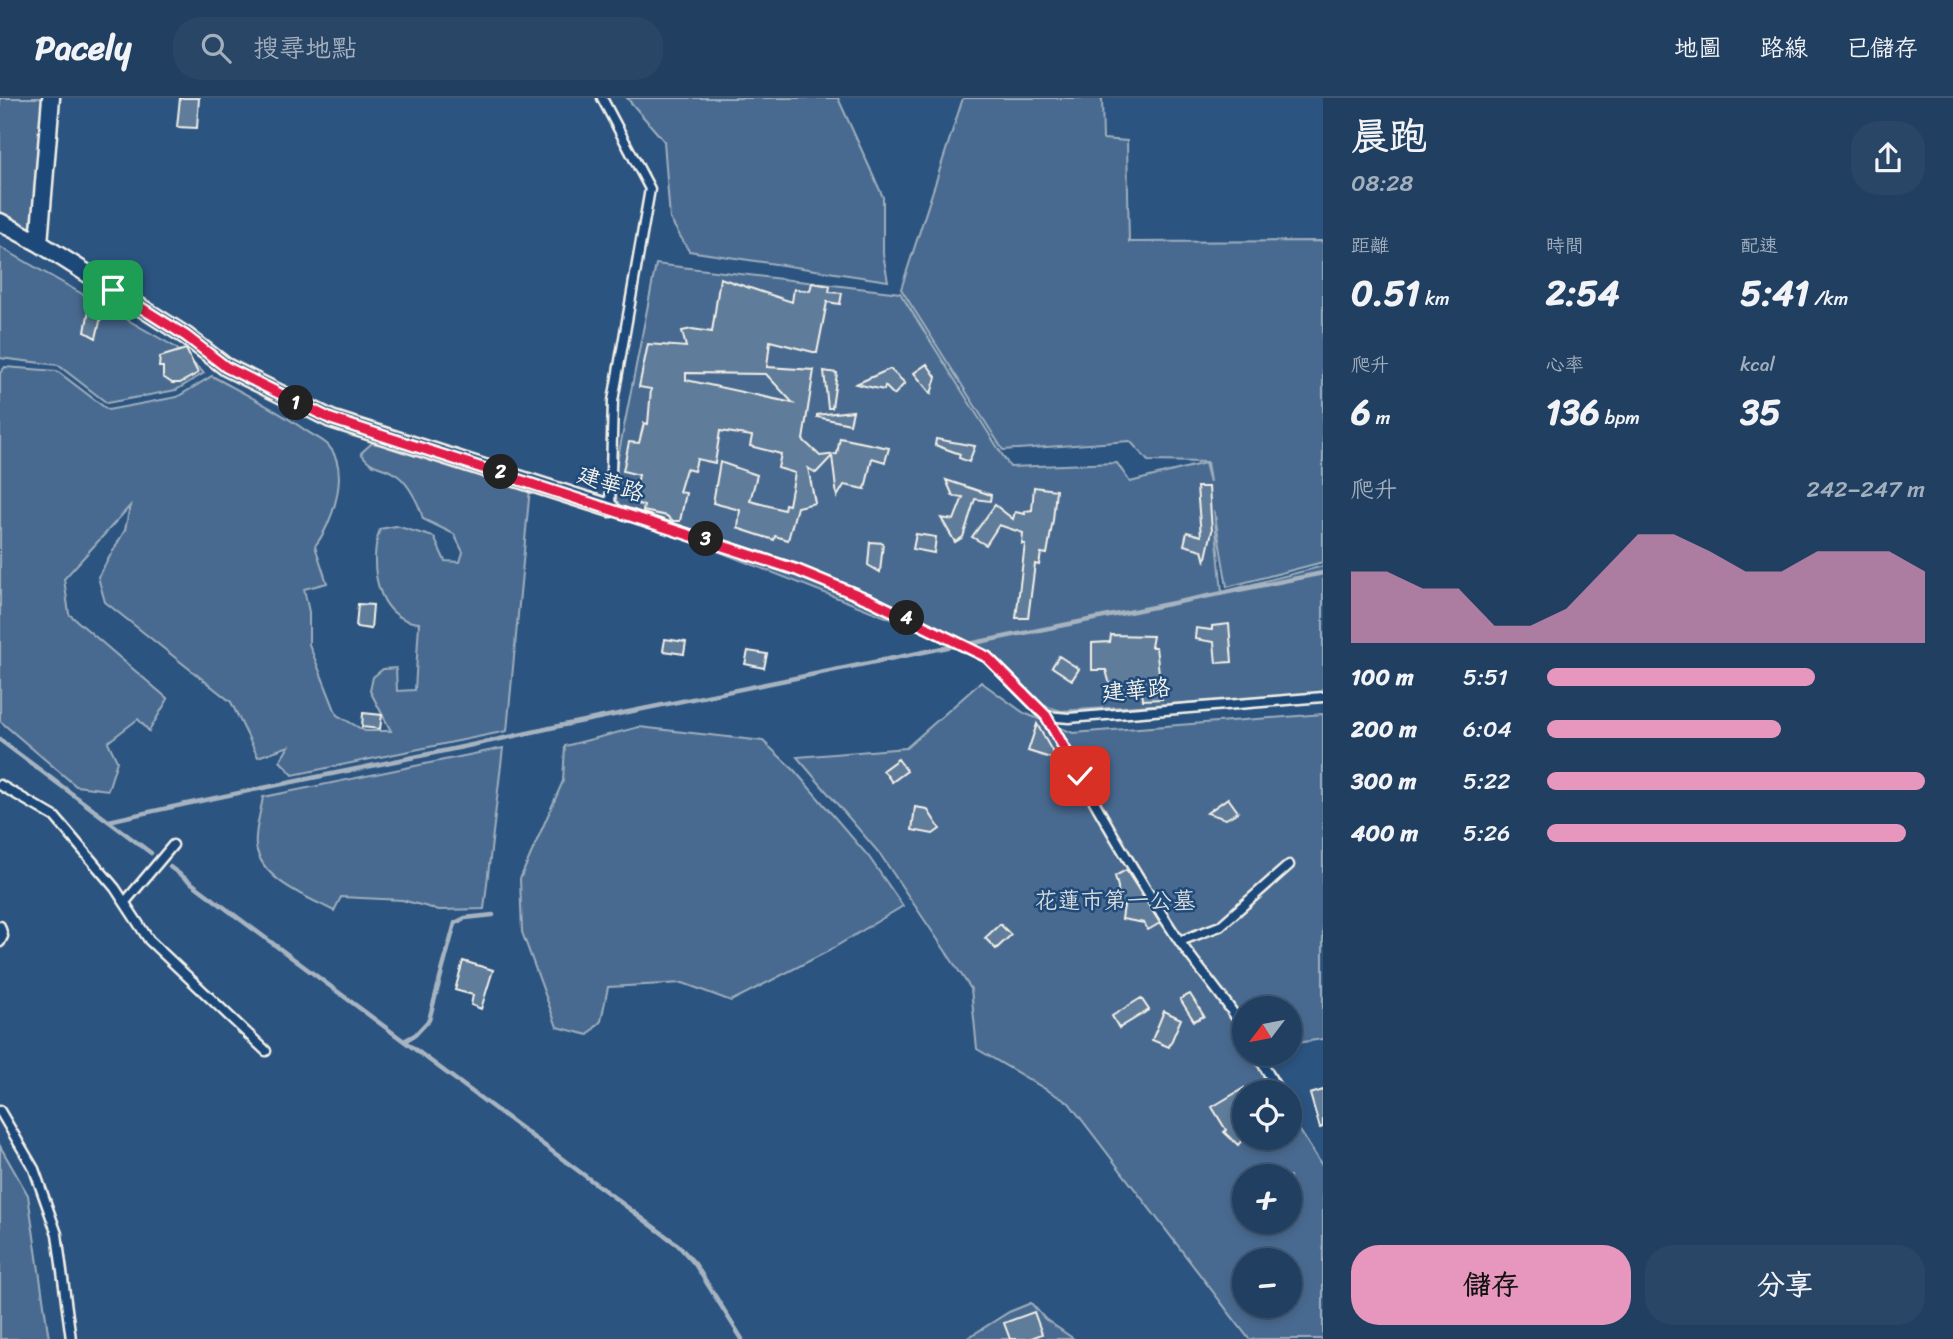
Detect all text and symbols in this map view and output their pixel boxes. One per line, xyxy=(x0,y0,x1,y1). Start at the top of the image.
search box xyxy=(173,17,663,80)
text: Pacely xyxy=(35,19,131,77)
text: 搜尋地點 xyxy=(253,25,357,71)
text: 地圖 xyxy=(1674,27,1722,69)
text: 路線 xyxy=(1760,27,1808,69)
text: 已儲存 xyxy=(1846,27,1918,69)
icon: search xyxy=(197,29,235,67)
text: 晨跑 xyxy=(1351,103,1427,170)
button: share xyxy=(1851,121,1925,195)
text: 08:28 xyxy=(1351,163,1414,204)
text: 距離 xyxy=(1351,229,1389,262)
text: 時間 xyxy=(1546,229,1584,262)
text: 配速 xyxy=(1740,229,1778,262)
pin xyxy=(83,260,143,320)
text: 0.51 xyxy=(1351,262,1420,324)
text: 2:54 xyxy=(1546,262,1620,324)
text: 5:41 xyxy=(1740,262,1809,324)
icon: arrive xyxy=(94,271,132,309)
text: km xyxy=(1420,282,1450,315)
text: /km xyxy=(1809,282,1848,315)
text: 爬升 xyxy=(1351,348,1389,381)
text: 心率 xyxy=(1546,348,1584,381)
text: kcal xyxy=(1740,348,1775,381)
text: 6 xyxy=(1351,381,1371,443)
text: 136 xyxy=(1546,381,1600,443)
text: 35 xyxy=(1740,381,1781,443)
pin: 1 xyxy=(278,386,314,420)
text: 1 xyxy=(291,386,300,419)
text: m xyxy=(1371,401,1390,434)
text: bpm xyxy=(1600,401,1640,434)
pin: 2 xyxy=(484,454,518,490)
street label: 建華路 xyxy=(572,454,650,514)
text: 2 xyxy=(495,455,506,488)
text: 爬升 xyxy=(1351,469,1397,510)
text: 242–247 m xyxy=(1807,469,1925,510)
pin: 3 xyxy=(688,522,724,556)
text: 3 xyxy=(700,522,711,555)
pin: 4 xyxy=(890,601,925,636)
text: 4 xyxy=(901,601,912,634)
text: 100 m xyxy=(1351,657,1414,698)
text: 5:51 xyxy=(1463,657,1508,698)
street label: 建華路 xyxy=(1100,667,1172,713)
text: 200 m xyxy=(1351,709,1417,750)
text: 6:04 xyxy=(1463,709,1512,750)
pin xyxy=(1050,746,1110,806)
icon: check xyxy=(1061,757,1099,795)
text: 300 m xyxy=(1351,761,1416,802)
text: 5:22 xyxy=(1463,761,1511,802)
text: 400 m xyxy=(1351,813,1418,854)
text: 5:26 xyxy=(1463,813,1510,854)
park label: 花蓮市第一公墓 xyxy=(1035,880,1196,921)
north arrow xyxy=(1232,996,1302,1066)
map controls xyxy=(1232,996,1302,1318)
button: locate xyxy=(1232,1080,1302,1150)
button: + xyxy=(1232,1164,1302,1234)
button: 儲存 xyxy=(1351,1245,1631,1325)
button: 分享 xyxy=(1645,1245,1925,1325)
button: − xyxy=(1232,1248,1302,1318)

